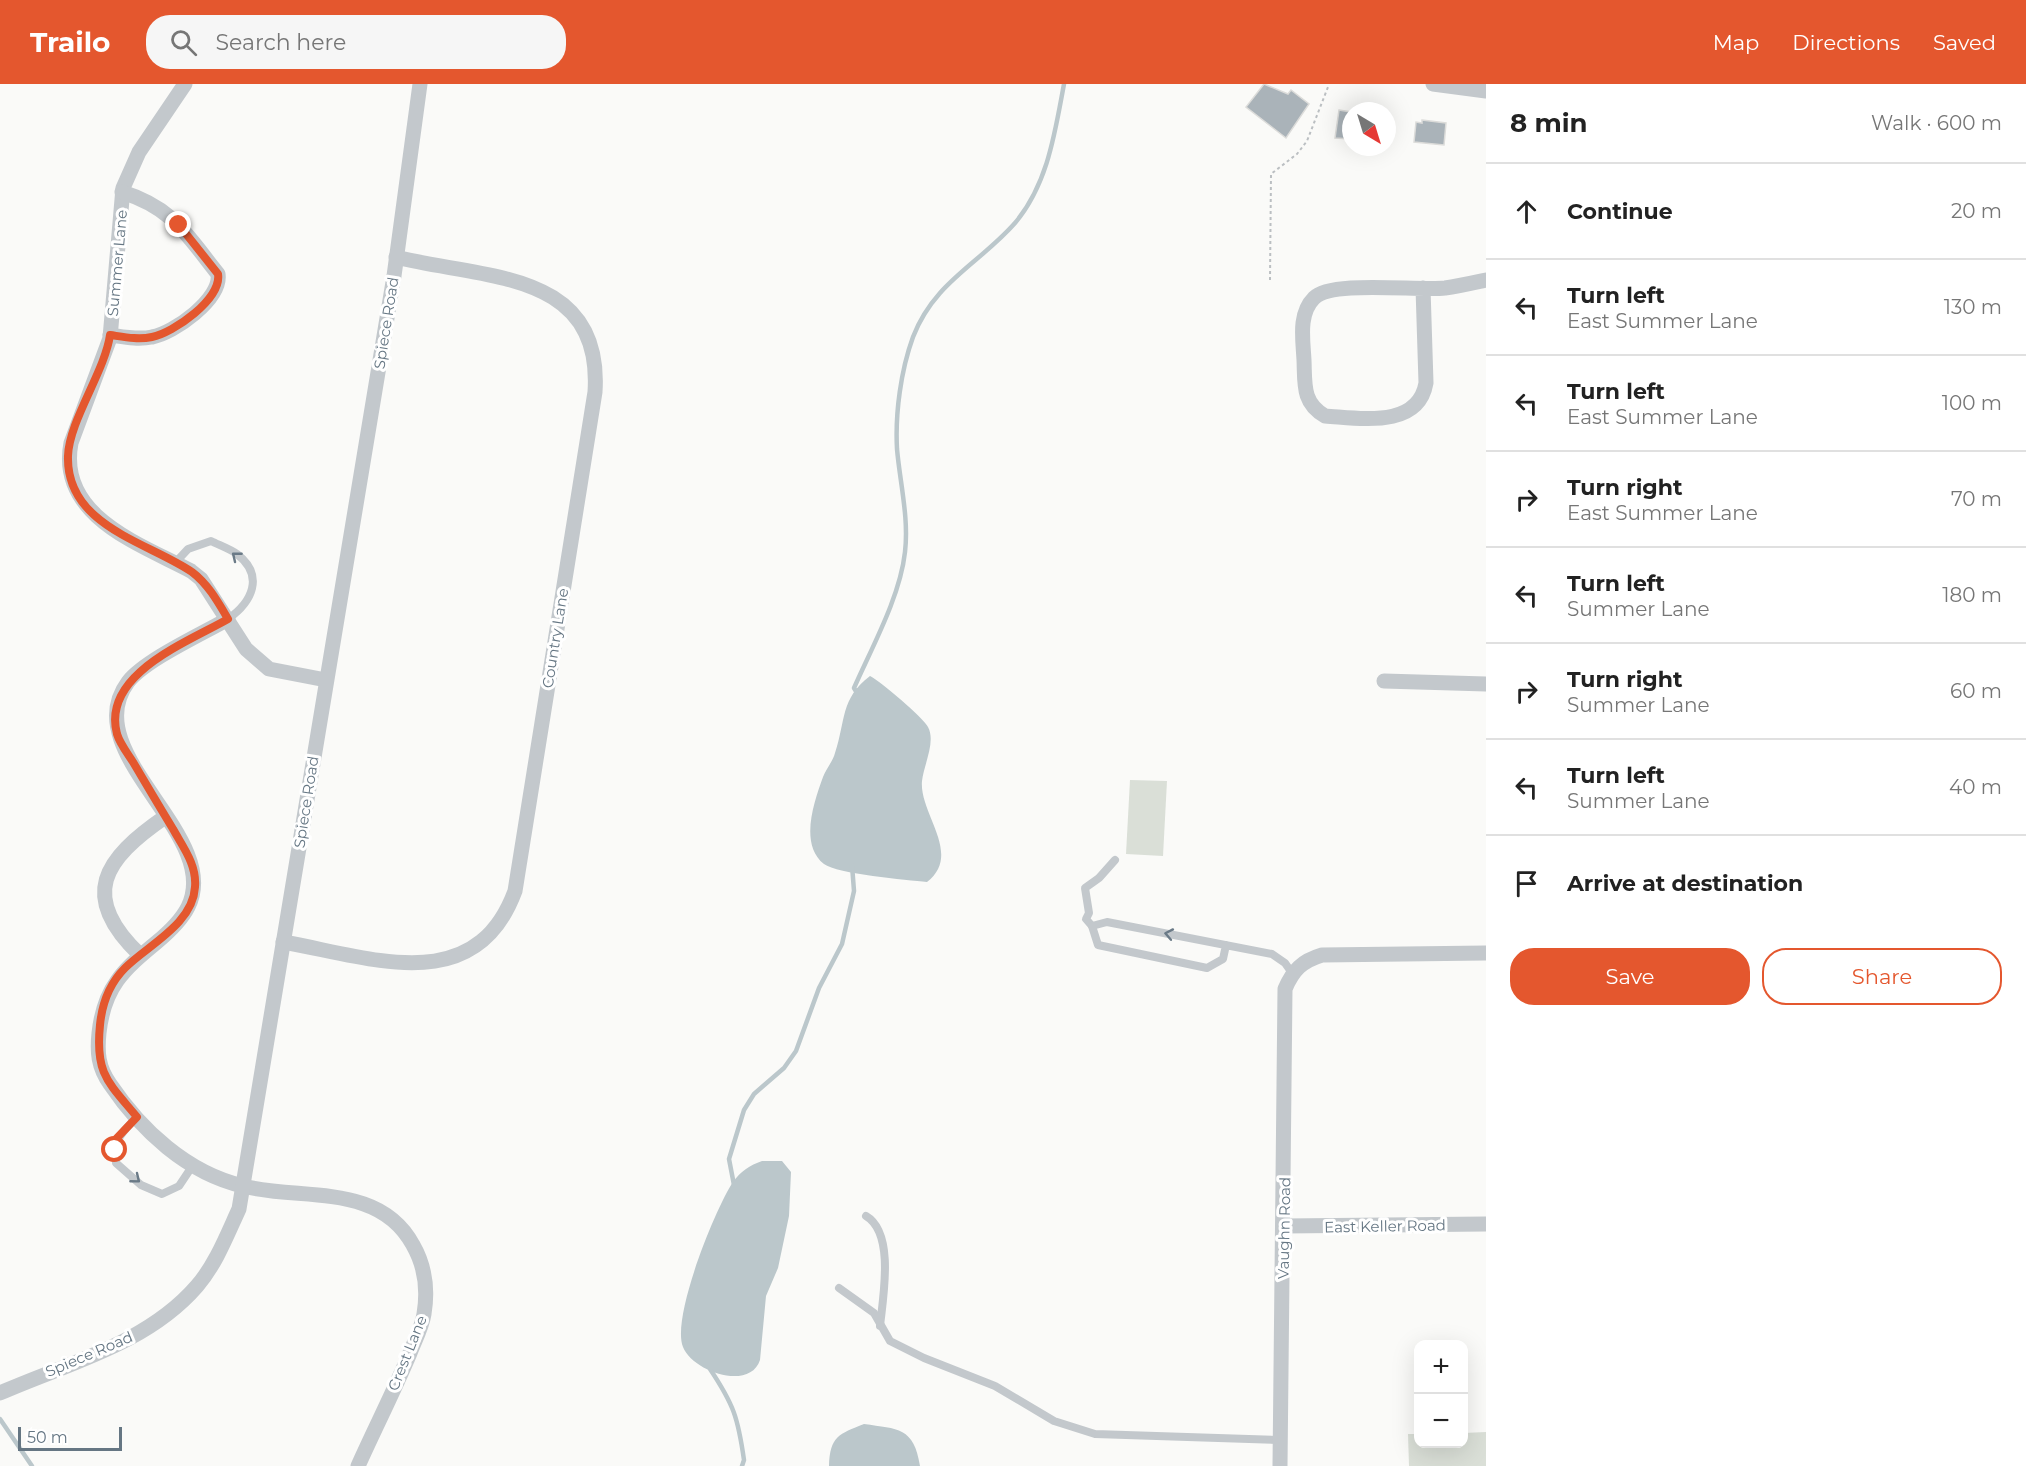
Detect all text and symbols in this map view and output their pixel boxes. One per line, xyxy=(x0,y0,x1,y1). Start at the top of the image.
search box xyxy=(146,15,566,69)
text: Trailo xyxy=(30,25,110,59)
icon: search xyxy=(167,26,200,59)
text: Search here xyxy=(215,29,346,56)
text: Map xyxy=(1713,30,1759,55)
text: Directions xyxy=(1792,30,1900,55)
text: Saved xyxy=(1933,30,1996,55)
north arrow xyxy=(1342,102,1396,156)
text: 8 min xyxy=(1510,107,1588,139)
text: Walk · 600 m xyxy=(1871,111,2002,135)
icon: ahead xyxy=(1510,195,1543,228)
text: Continue xyxy=(1567,198,1673,225)
text: 20 m xyxy=(1951,199,2002,223)
street label: Summer Lane xyxy=(103,209,131,317)
route end xyxy=(165,211,191,237)
street label: Spiece Road xyxy=(369,276,403,370)
text: Turn left xyxy=(1567,282,1665,309)
icon: left xyxy=(1510,291,1543,324)
text: 130 m xyxy=(1944,295,2002,319)
text: East Summer Lane xyxy=(1567,309,1758,333)
text: Turn left xyxy=(1567,378,1665,405)
icon: left xyxy=(1510,387,1543,420)
text: 100 m xyxy=(1942,391,2002,415)
text: East Summer Lane xyxy=(1567,405,1758,429)
text: Turn right xyxy=(1567,474,1682,501)
icon: right xyxy=(1510,483,1543,516)
text: 70 m xyxy=(1951,487,2002,511)
text: East Summer Lane xyxy=(1567,501,1758,525)
one-way arrow xyxy=(232,553,243,564)
text: Turn left xyxy=(1567,570,1665,597)
icon: left xyxy=(1510,579,1543,612)
text: 180 m xyxy=(1942,583,2002,607)
street label: Country Lane xyxy=(538,587,572,689)
text: Summer Lane xyxy=(1567,597,1710,621)
text: Turn right xyxy=(1567,666,1682,693)
icon: right xyxy=(1510,675,1543,708)
text: 60 m xyxy=(1950,679,2002,703)
text: Summer Lane xyxy=(1567,693,1710,717)
street label: Spiece Road xyxy=(289,755,323,849)
text: Turn left xyxy=(1567,762,1665,789)
icon: left xyxy=(1510,771,1543,804)
text: 40 m xyxy=(1949,775,2002,799)
text: Summer Lane xyxy=(1567,789,1710,813)
icon: arrive xyxy=(1510,867,1543,900)
text: Arrive at destination xyxy=(1567,870,1803,897)
one-way arrow xyxy=(1164,928,1174,941)
button: Save xyxy=(1510,948,1750,1005)
button: Share xyxy=(1762,948,2002,1005)
route start xyxy=(101,1136,127,1162)
one-way arrow xyxy=(129,1172,140,1183)
street label: Vaughn Road xyxy=(1274,1177,1294,1279)
street label: East Keller Road xyxy=(1324,1215,1446,1237)
street label: Crest Lane xyxy=(383,1312,431,1394)
street label: Spiece Road xyxy=(42,1327,136,1381)
map controls xyxy=(1414,1340,1468,1448)
button: + xyxy=(1414,1340,1468,1394)
button: − xyxy=(1414,1394,1468,1448)
scale bar xyxy=(18,1424,122,1452)
text: 50 m xyxy=(27,1428,68,1447)

